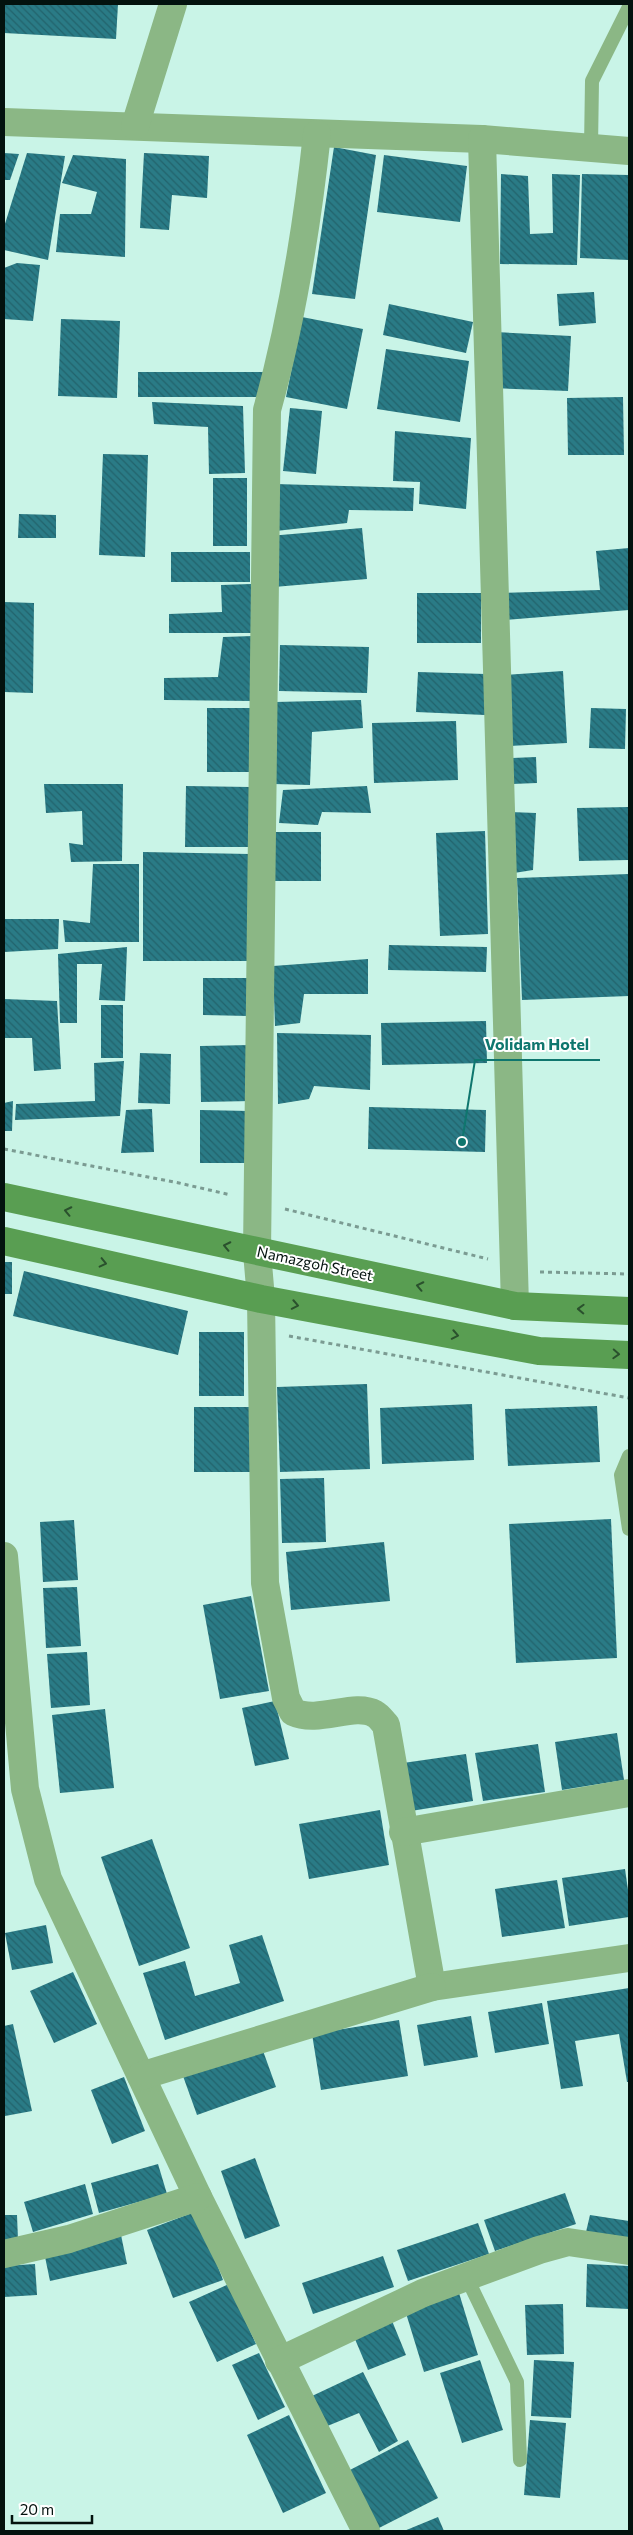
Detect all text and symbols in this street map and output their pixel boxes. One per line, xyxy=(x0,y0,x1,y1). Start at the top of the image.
callout: Volidam Hotel xyxy=(475,1029,600,1060)
text: Volidam Hotel xyxy=(485,1034,589,1053)
one-way arrow xyxy=(64,1206,73,1217)
one-way arrow xyxy=(222,1241,231,1251)
street label: Namazgoh Street xyxy=(255,1242,375,1284)
one-way arrow xyxy=(98,1257,107,1268)
one-way arrow xyxy=(416,1281,425,1292)
one-way arrow xyxy=(291,1300,300,1310)
one-way arrow xyxy=(576,1304,584,1314)
one-way arrow xyxy=(451,1330,460,1340)
one-way arrow xyxy=(612,1349,620,1360)
scale bar xyxy=(12,2492,92,2524)
text: 20 m xyxy=(20,2500,54,2518)

